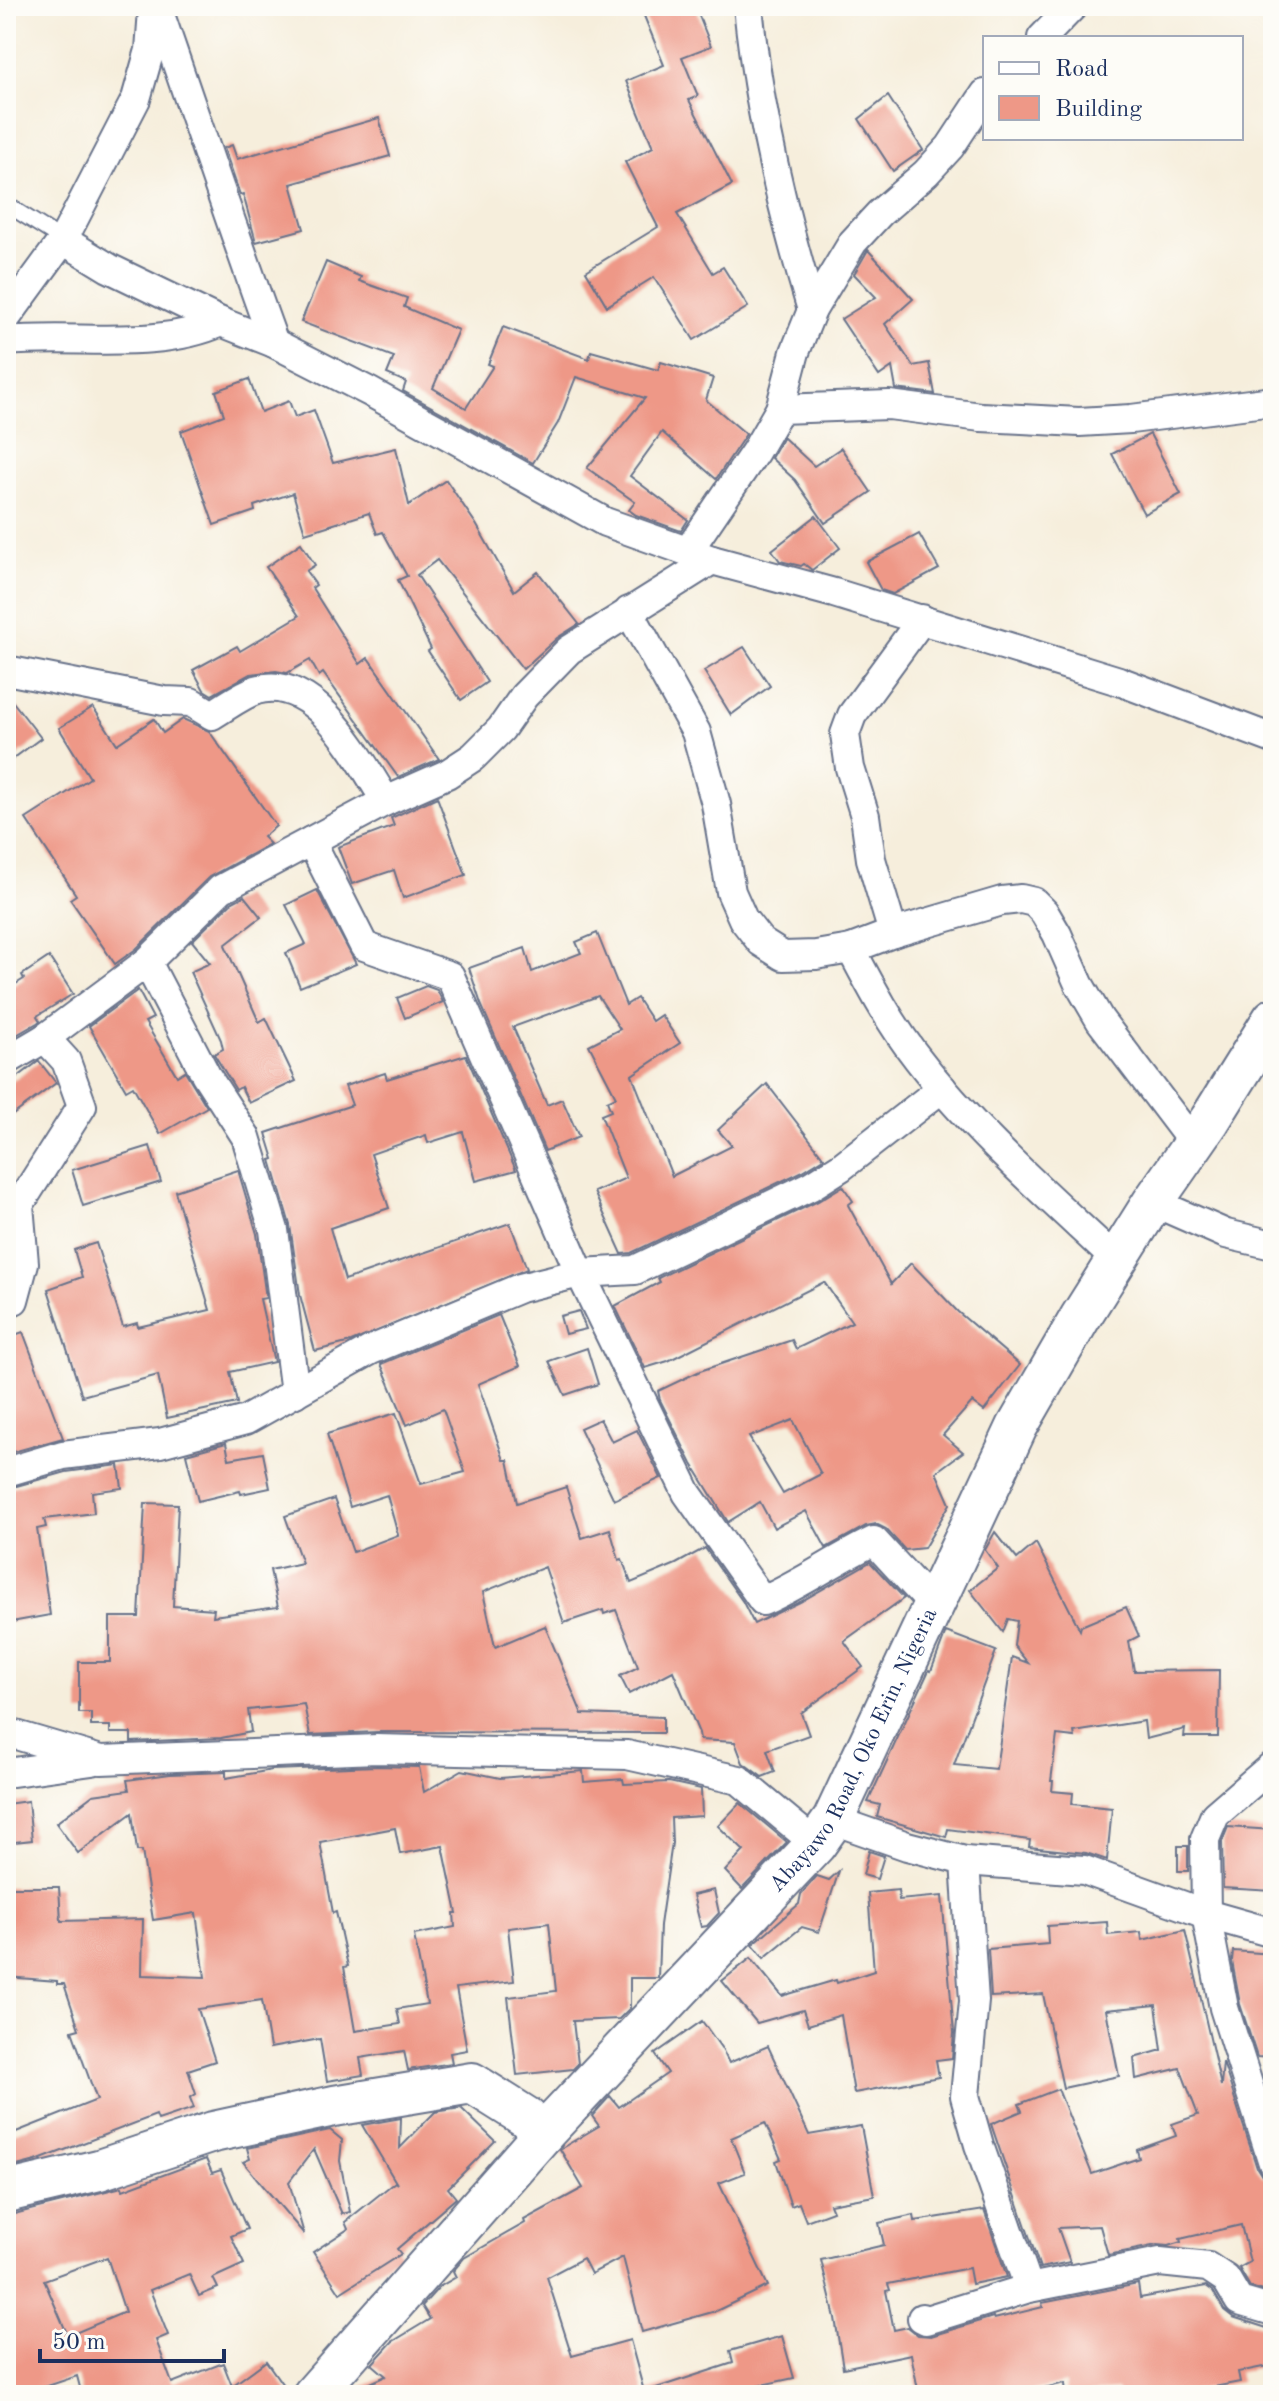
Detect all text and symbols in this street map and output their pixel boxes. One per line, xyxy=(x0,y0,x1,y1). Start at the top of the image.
legend xyxy=(983,36,1243,140)
text: Road xyxy=(1055,58,1108,82)
text: Building xyxy=(1055,98,1142,122)
street label: Abayawo Road, Oko Erin, Nigeria xyxy=(766,1605,941,1897)
scale bar xyxy=(40,2313,224,2363)
text: 50 m xyxy=(52,2331,106,2355)

